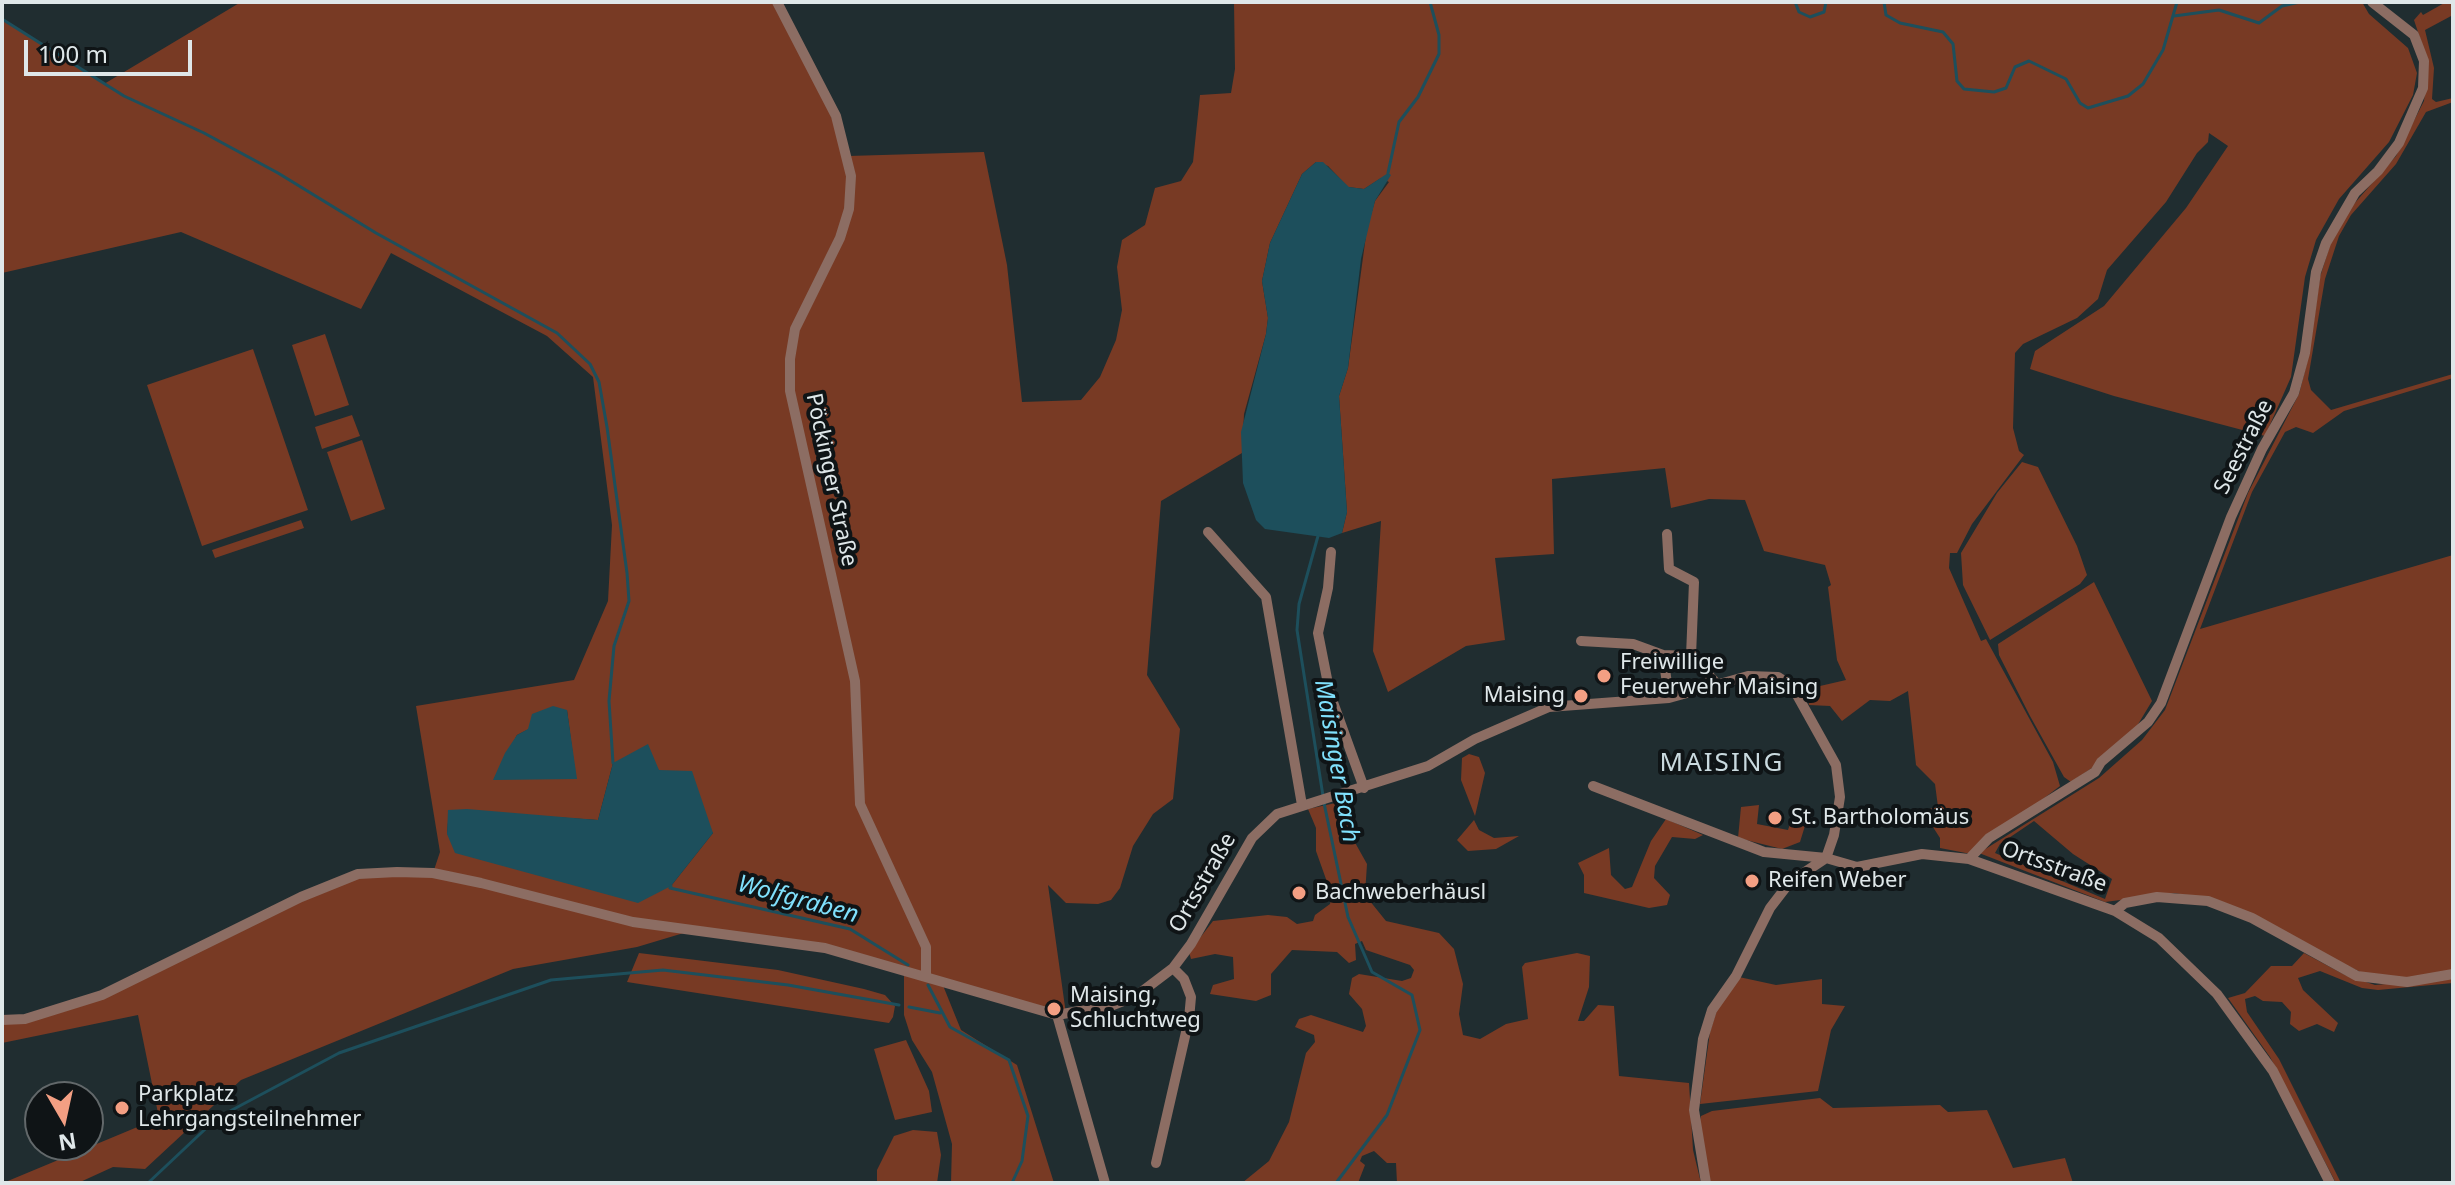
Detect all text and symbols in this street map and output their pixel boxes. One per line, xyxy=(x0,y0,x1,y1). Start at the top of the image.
scale bar xyxy=(28,24,196,74)
text: 100 m xyxy=(38,37,108,70)
street label: Pöckinger Straße xyxy=(800,391,862,569)
street label: Seestraße xyxy=(2209,395,2279,499)
place label: Freiwillige Feuerwehr Maising xyxy=(1620,650,1818,702)
marker: Freiwillige Feuerwehr Maising xyxy=(1595,667,1613,685)
water label: Maisinger Bach xyxy=(1307,677,1365,845)
place label: Maising xyxy=(1484,683,1565,709)
marker: Maising xyxy=(1572,687,1590,705)
district label: MAISING xyxy=(1660,748,1784,780)
place label: St. Bartholomäus xyxy=(1791,805,1969,831)
marker: St. Bartholomäus xyxy=(1766,809,1784,827)
street label: Ortsstraße xyxy=(1164,829,1242,937)
street label: Ortsstraße xyxy=(1998,836,2110,898)
place label: Reifen Weber xyxy=(1768,868,1907,894)
water label: Wolfgraben xyxy=(734,870,862,930)
marker: Reifen Weber xyxy=(1743,872,1761,890)
place label: Bachweberhäusl xyxy=(1315,880,1486,906)
marker: Bachweberhäusl xyxy=(1290,884,1308,902)
place label: Maising, Schluchtweg xyxy=(1070,983,1201,1034)
marker: Maising, Schluchtweg xyxy=(1045,1000,1063,1018)
north arrow xyxy=(24,1081,104,1161)
place label: Parkplatz Lehrgangsteilnehmer xyxy=(138,1082,361,1134)
marker: Parkplatz Lehrgangsteilnehmer xyxy=(113,1099,131,1117)
text: N xyxy=(56,1127,79,1159)

